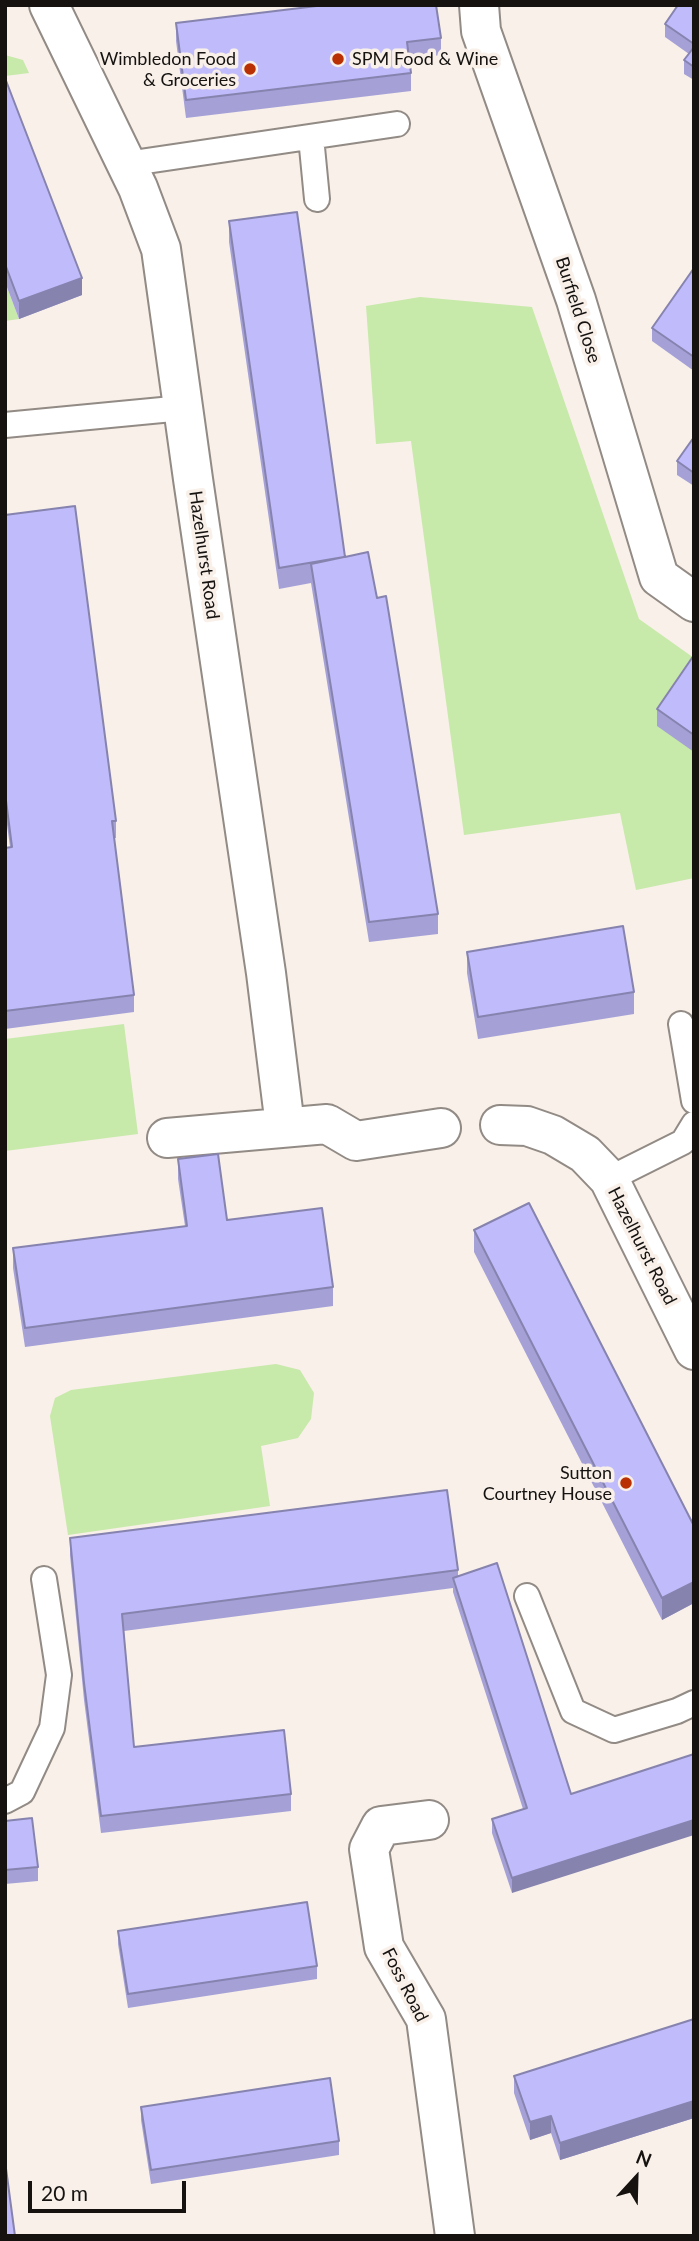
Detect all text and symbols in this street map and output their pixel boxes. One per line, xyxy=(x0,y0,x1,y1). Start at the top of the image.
place label: Wimbledon Food & Groceries xyxy=(100,48,236,90)
place label: SPM Food & Wine xyxy=(352,48,498,70)
marker: SPM Food & Wine xyxy=(330,51,346,67)
marker: Wimbledon Food & Groceries xyxy=(242,61,258,77)
street label: Burfield Close xyxy=(551,254,605,366)
street label: Hazelhurst Road xyxy=(184,489,224,621)
street label: Hazelhurst Road xyxy=(603,1183,681,1309)
place label: Sutton Courtney House xyxy=(483,1462,612,1504)
marker: Sutton Courtney House xyxy=(618,1475,634,1491)
street label: Foss Road xyxy=(377,1945,433,2025)
north arrow xyxy=(601,2143,671,2213)
text: N xyxy=(633,2145,655,2171)
scale bar xyxy=(32,2168,189,2212)
text: 20 m xyxy=(41,2180,88,2205)

